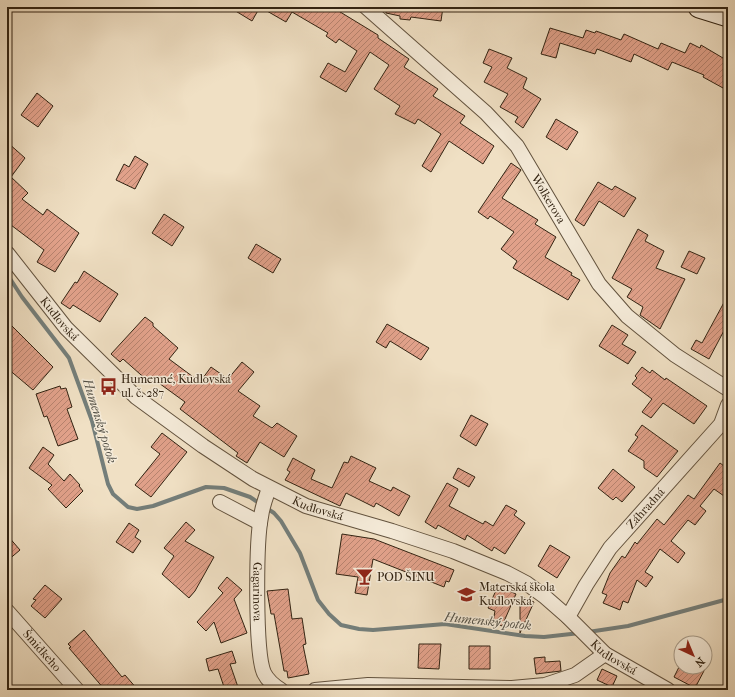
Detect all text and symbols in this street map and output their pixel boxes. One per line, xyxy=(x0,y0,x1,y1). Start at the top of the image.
street label: Wolkerova xyxy=(528,171,569,226)
street label: Kudlovská xyxy=(37,294,82,344)
place label: Humenné, Kudlovská ul. č. 287 xyxy=(120,372,231,400)
water label: Humenský potok xyxy=(80,376,120,465)
bus stop icon: Humenné, Kudlovská ul. č. 287 xyxy=(98,376,118,396)
street label: Záhradná xyxy=(624,485,668,532)
street label: Kudlovská xyxy=(290,493,345,524)
street label: Gagarinova xyxy=(250,562,265,622)
bar icon: POD ŠINU xyxy=(354,567,374,587)
place label: POD ŠINU xyxy=(377,569,435,584)
place label: Materská škola Kudlovská xyxy=(479,580,555,608)
school or university icon: Materská škola Kudlovská xyxy=(456,584,476,604)
water label: Humenský potok xyxy=(443,609,532,633)
street label: Šmidkeho xyxy=(20,626,64,674)
north arrow xyxy=(673,635,713,675)
street label: Kudlovská xyxy=(588,637,640,678)
text: N xyxy=(692,654,707,670)

